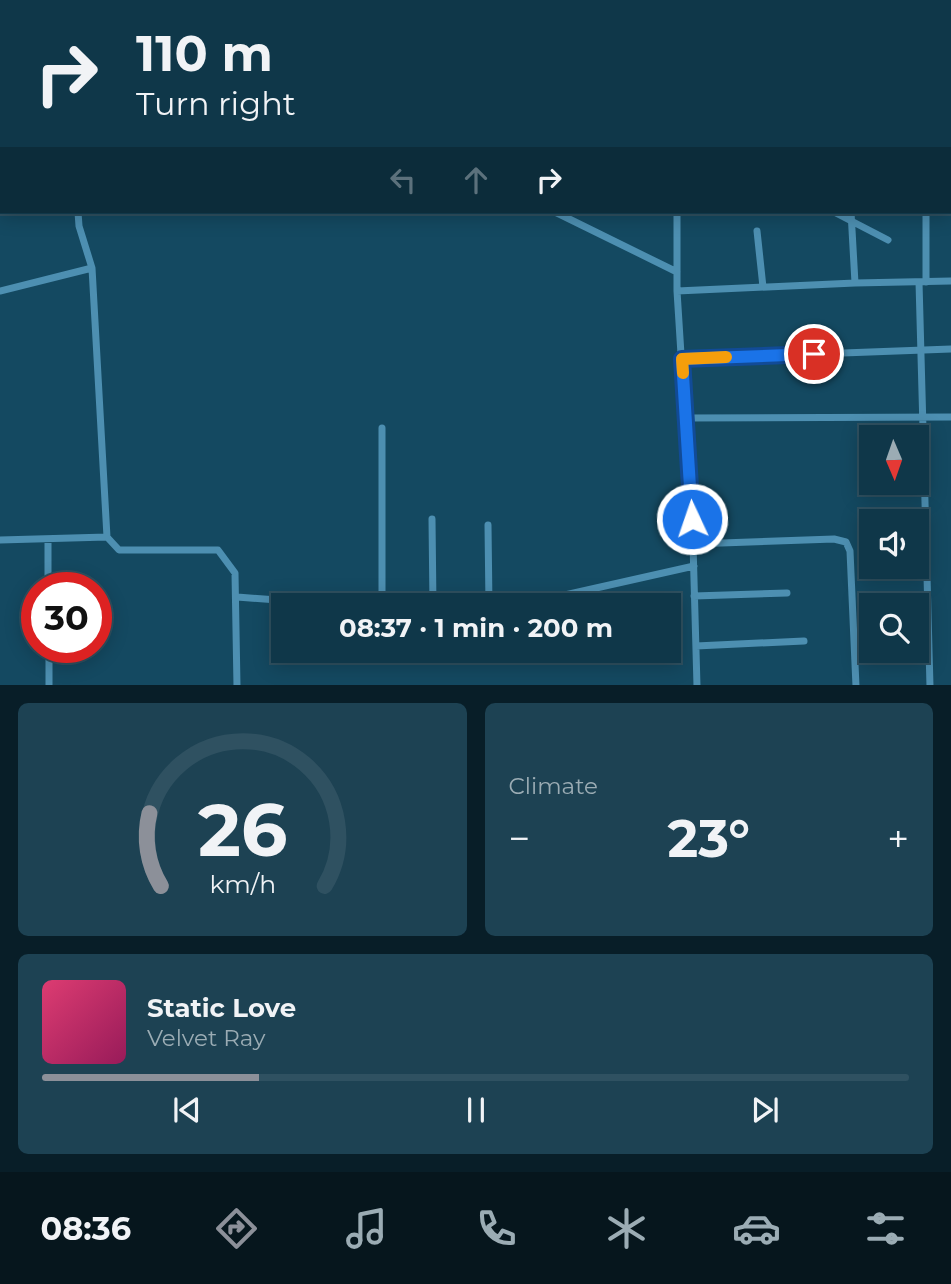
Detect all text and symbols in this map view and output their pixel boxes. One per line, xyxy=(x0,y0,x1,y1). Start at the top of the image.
text: 110 m xyxy=(136,24,273,83)
icon: right xyxy=(21,28,112,119)
text: Turn right xyxy=(136,84,296,123)
icon: left xyxy=(384,161,422,199)
icon: ahead xyxy=(457,161,495,199)
icon: right xyxy=(530,161,568,199)
pin xyxy=(784,324,844,384)
icon: arrive xyxy=(795,335,833,373)
north arrow xyxy=(859,425,929,495)
map controls xyxy=(859,425,929,663)
position arrow xyxy=(655,482,729,556)
button: sound xyxy=(859,509,929,579)
speed limit sign: 30 xyxy=(21,572,112,663)
button: search xyxy=(859,593,929,663)
text: 08:37 · 1 min · 200 m xyxy=(339,612,613,644)
text: Climate xyxy=(509,772,598,800)
text: 26 xyxy=(198,786,287,874)
text: 23° xyxy=(668,807,750,870)
text: − xyxy=(509,815,530,862)
text: + xyxy=(887,815,909,862)
text: km/h xyxy=(209,868,276,898)
text: Static Love xyxy=(147,992,296,1024)
text: Velvet Ray xyxy=(147,1024,265,1052)
icon: previous xyxy=(168,1091,206,1129)
icon: pause xyxy=(457,1091,495,1129)
icon: next xyxy=(746,1091,784,1129)
icon: directions xyxy=(212,1204,261,1253)
icon: music xyxy=(342,1204,391,1253)
icon: phone xyxy=(472,1204,521,1253)
icon: climate xyxy=(602,1204,651,1253)
icon: car xyxy=(732,1204,781,1253)
icon: filters xyxy=(861,1204,910,1253)
text: 08:36 xyxy=(40,1209,131,1248)

